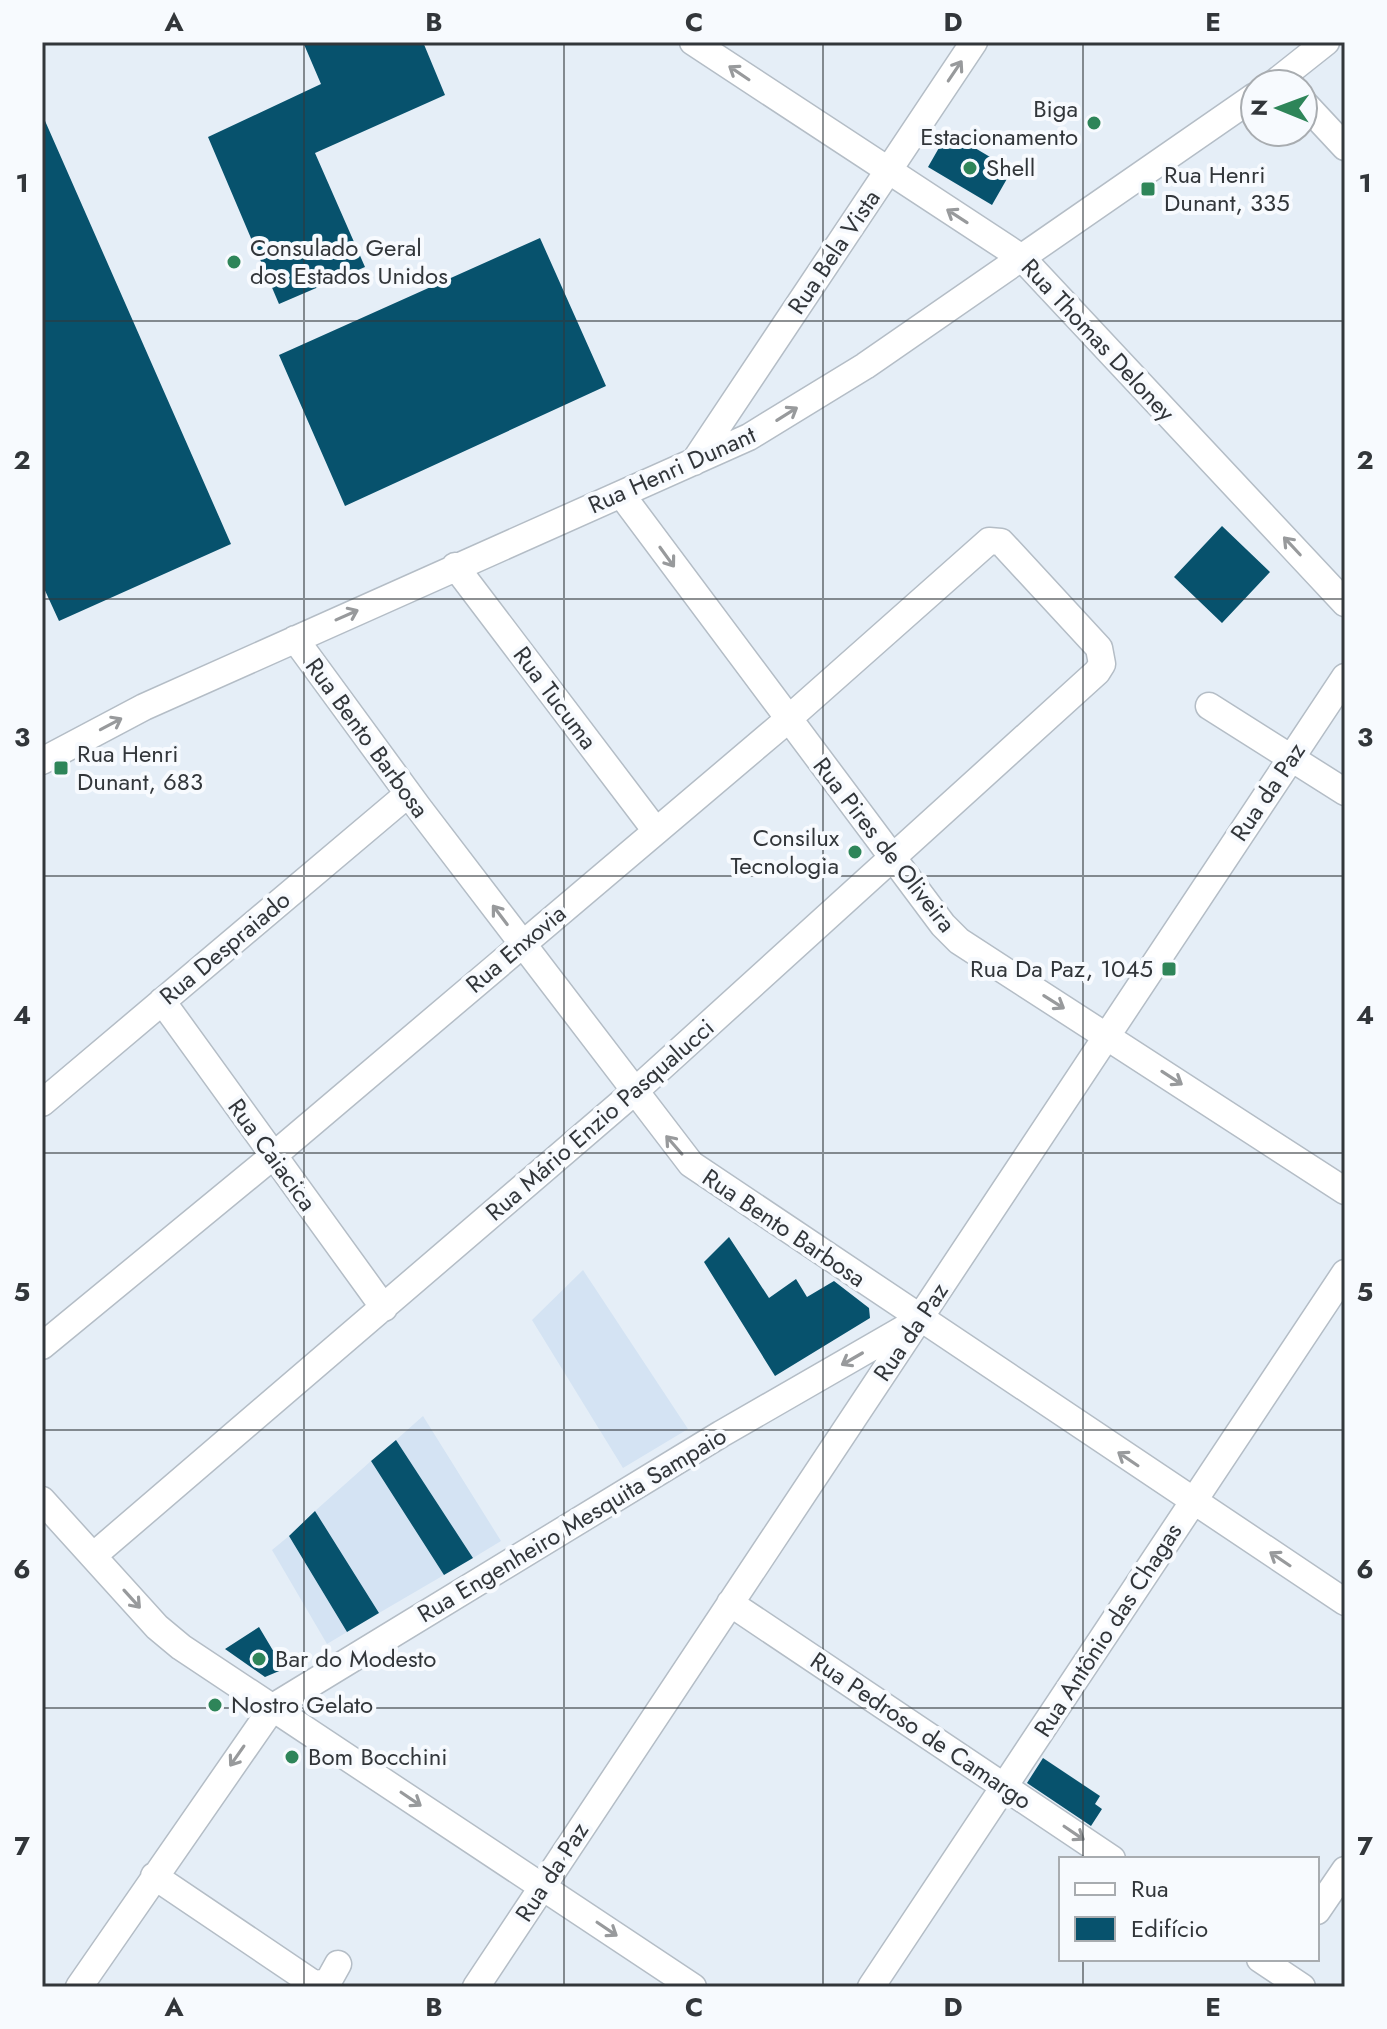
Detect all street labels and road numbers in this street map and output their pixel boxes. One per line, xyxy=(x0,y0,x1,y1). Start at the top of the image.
street label: Rua Bela Vista xyxy=(779,182,888,321)
street label: Rua Thomas Deloney xyxy=(1014,250,1183,429)
street label: Rua Henri Dunant xyxy=(582,417,761,522)
street label: Rua Tucuma xyxy=(505,639,606,757)
street label: Rua Bento Barbosa xyxy=(297,650,438,825)
street label: Rua da Paz xyxy=(1222,735,1313,848)
street label: Rua Pires de Oliveira xyxy=(805,750,964,940)
street label: Rua Despraiado xyxy=(152,882,298,1013)
street label: Rua Enxovia xyxy=(458,896,573,1001)
street label: Rua Mário Enzio Pasqualucci xyxy=(478,1010,722,1229)
street label: Rua Caiacica xyxy=(220,1091,325,1218)
street label: Rua Bento Barbosa xyxy=(696,1160,873,1295)
street label: Rua da Paz xyxy=(865,1275,956,1388)
street label: Rua Engenheiro Mesquita Sampaio xyxy=(411,1418,733,1631)
street label: Rua Antônio das Chagas xyxy=(1025,1516,1190,1744)
street label: Rua Pedroso de Camargo xyxy=(804,1643,1039,1818)
street label: Rua da Paz xyxy=(506,1815,597,1928)

